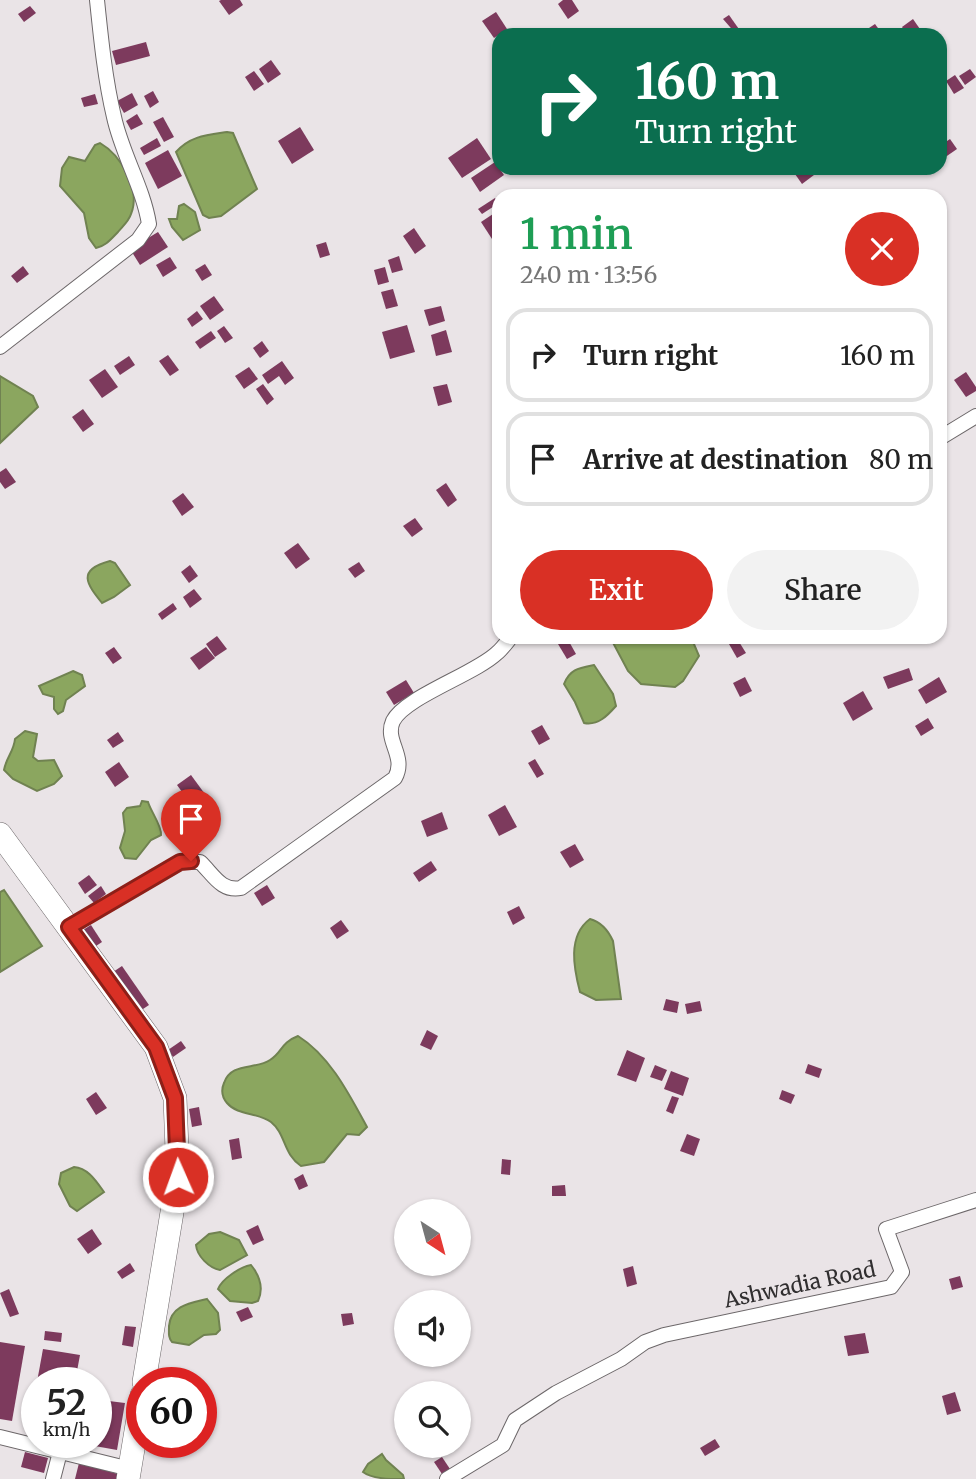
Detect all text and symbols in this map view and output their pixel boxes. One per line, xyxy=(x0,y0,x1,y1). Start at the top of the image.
text: 160 m xyxy=(635,51,779,112)
icon: right xyxy=(520,56,611,147)
text: Turn right xyxy=(635,112,797,152)
text: 1 min xyxy=(520,208,633,260)
button: close xyxy=(845,212,919,286)
text: 240 m · 13:56 xyxy=(520,260,657,289)
icon: right xyxy=(524,336,562,374)
text: Turn right xyxy=(583,339,718,372)
text: 160 m xyxy=(840,339,915,372)
icon: arrive xyxy=(524,440,562,478)
text: Arrive at destination xyxy=(583,443,848,476)
text: 80 m xyxy=(869,443,933,476)
button: Exit xyxy=(520,550,713,630)
button: Share xyxy=(727,550,919,630)
pin xyxy=(161,789,221,861)
icon: arrive xyxy=(172,800,210,838)
position arrow xyxy=(141,1140,215,1214)
north arrow xyxy=(394,1199,471,1276)
map controls xyxy=(394,1199,471,1458)
street label: Ashwadia Road xyxy=(721,1255,878,1314)
button: sound xyxy=(394,1290,471,1367)
speed limit sign: 60 xyxy=(126,1367,217,1458)
text: 52 xyxy=(47,1381,86,1425)
button: search xyxy=(394,1381,471,1458)
text: km/h xyxy=(43,1418,90,1441)

